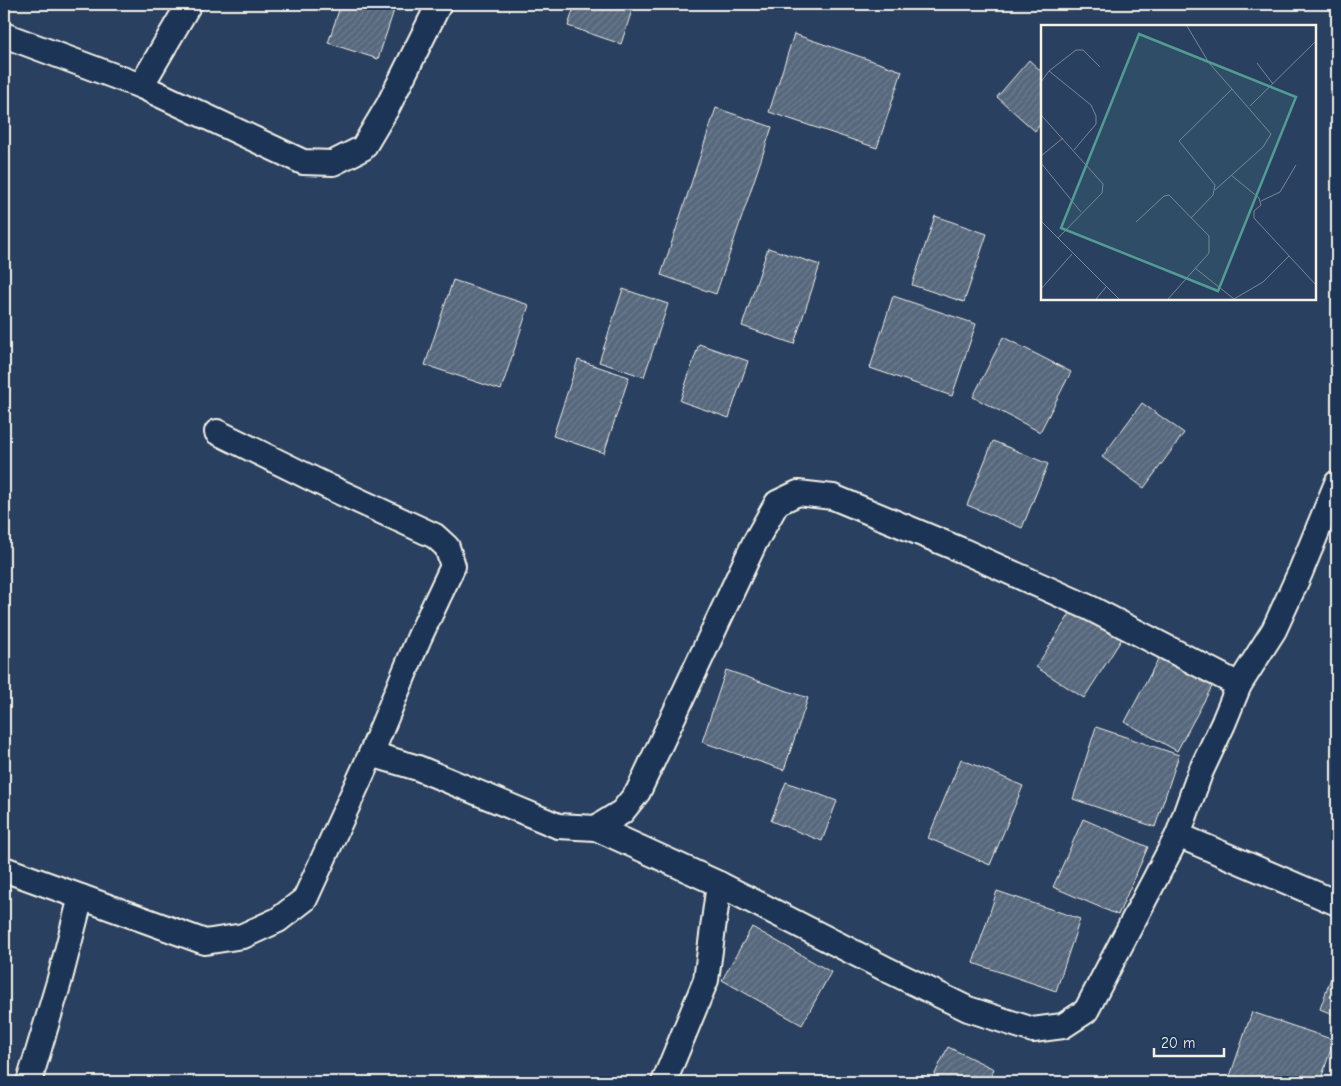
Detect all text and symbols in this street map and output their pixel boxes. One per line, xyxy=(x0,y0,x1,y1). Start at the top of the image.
inset map xyxy=(1041,25,1316,300)
scale bar xyxy=(1154,1026,1224,1058)
text: 20 m xyxy=(1161,1034,1195,1052)

